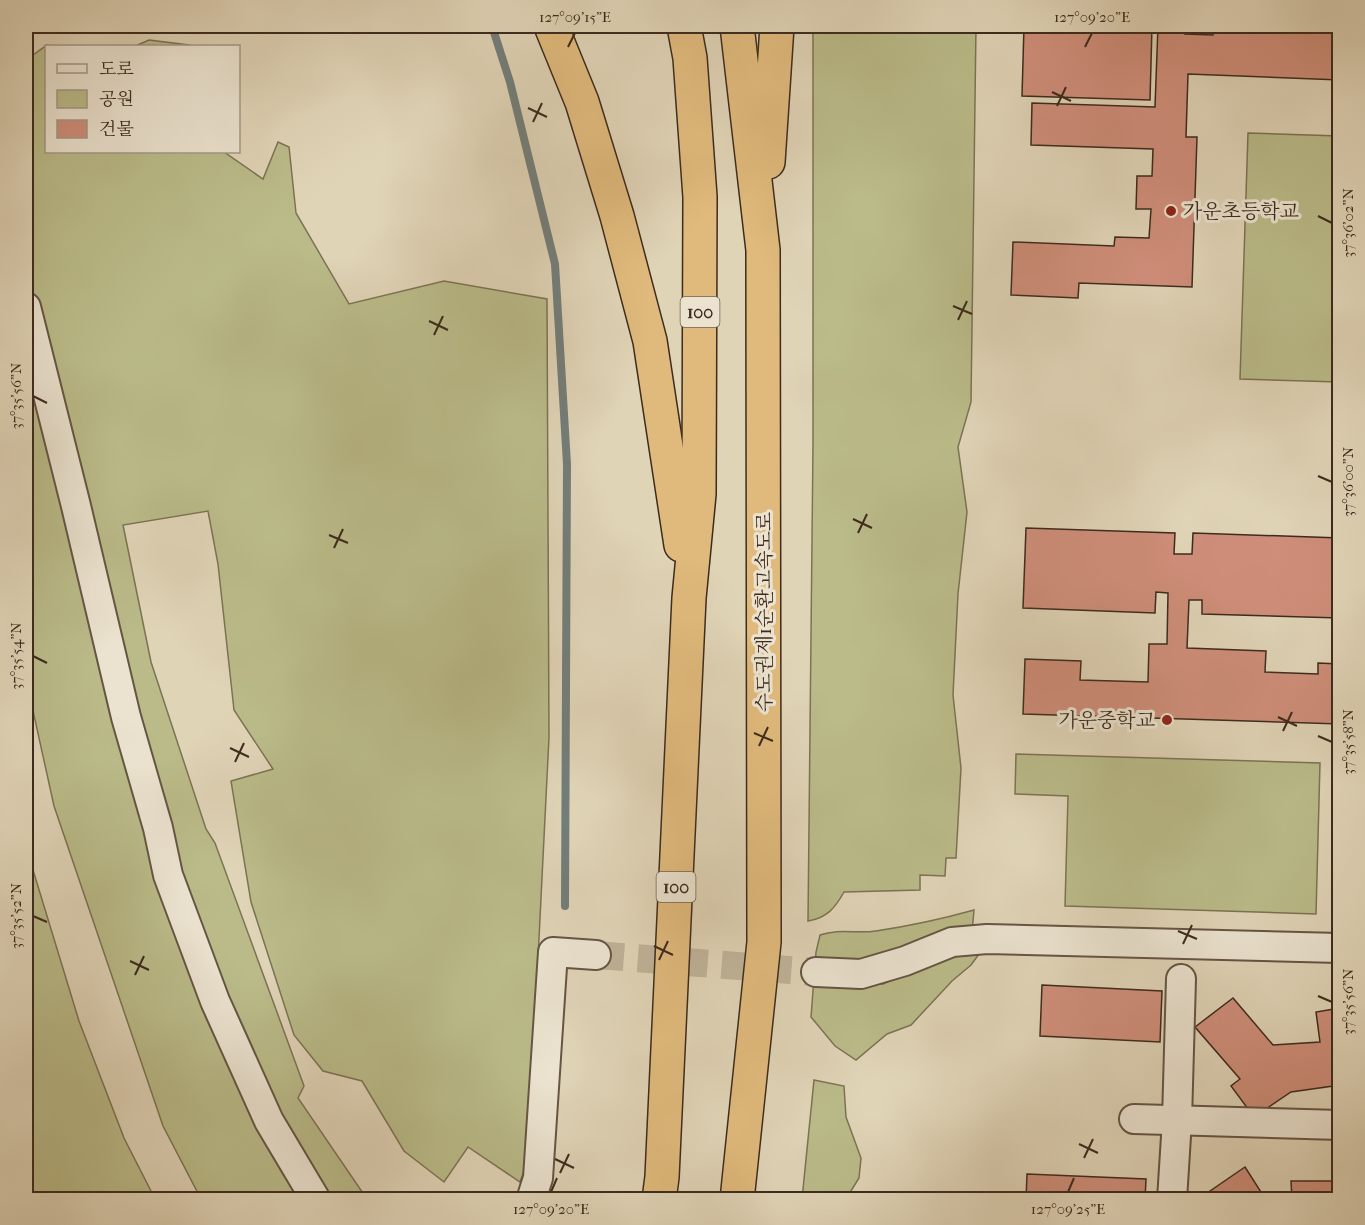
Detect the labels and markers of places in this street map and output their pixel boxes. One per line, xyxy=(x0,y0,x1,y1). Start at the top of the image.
place label: 가운초등학교 xyxy=(1183,200,1300,223)
marker: 가운초등학교 xyxy=(1164,204,1178,218)
place label: 가운중학교 xyxy=(1058,709,1156,732)
marker: 가운중학교 xyxy=(1160,713,1174,727)

